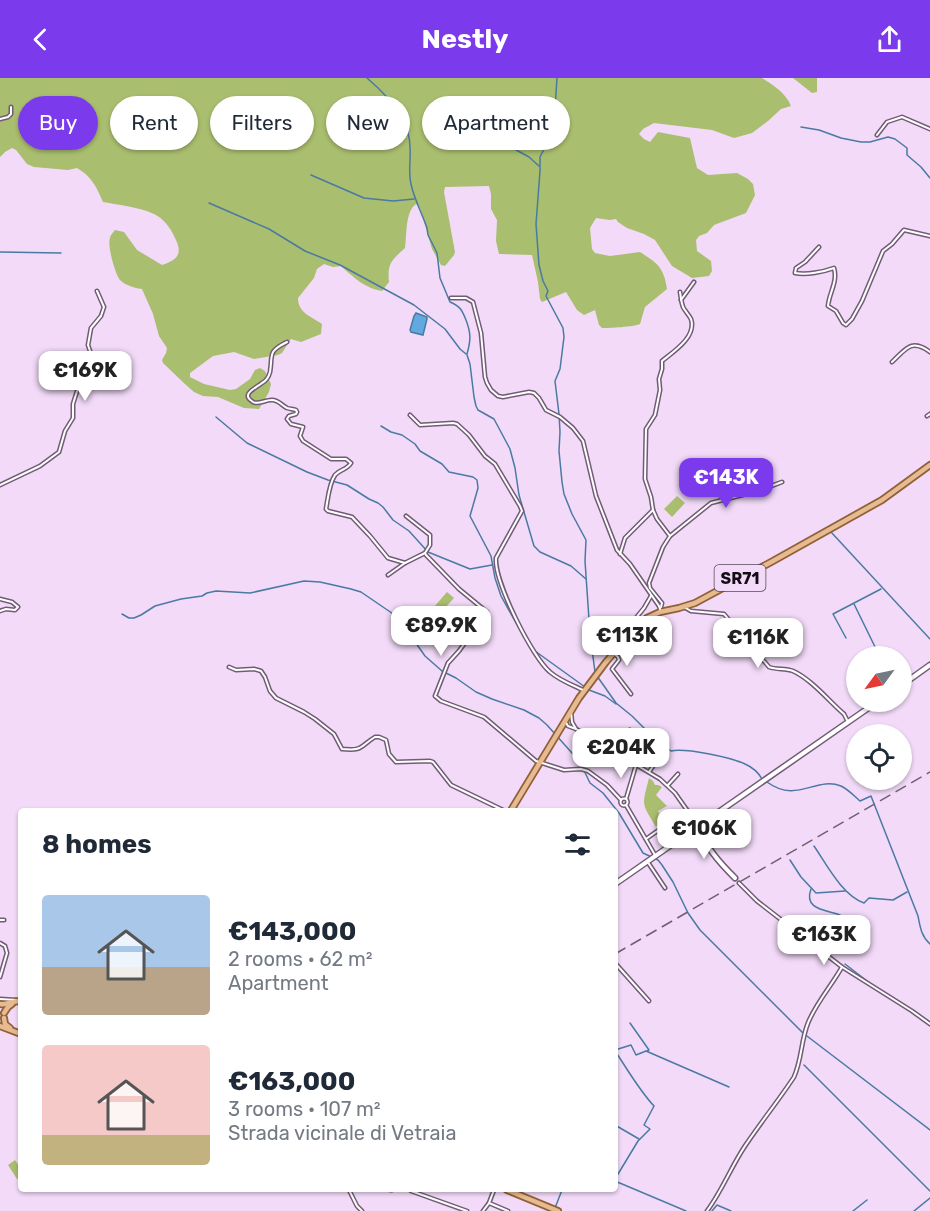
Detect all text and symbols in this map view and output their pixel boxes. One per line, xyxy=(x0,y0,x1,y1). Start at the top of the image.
icon: back xyxy=(24,23,57,56)
text: Nestly xyxy=(422,23,508,55)
icon: share xyxy=(873,23,906,56)
chip: Buy xyxy=(18,96,98,150)
chip: Rent xyxy=(110,96,198,150)
chip: Filters xyxy=(210,96,314,150)
chip: New xyxy=(326,96,410,150)
chip: Apartment xyxy=(422,96,570,150)
pin: €169K xyxy=(43,351,127,402)
text: €169K xyxy=(53,358,117,382)
pin: €143K xyxy=(684,458,768,509)
text: €143K xyxy=(693,465,759,489)
road number: SR71 xyxy=(714,565,766,591)
pin: €89.9K xyxy=(392,606,490,657)
text: €89.9K xyxy=(405,613,477,637)
pin: €113K xyxy=(585,616,669,667)
pin: €116K xyxy=(716,618,800,669)
text: €113K xyxy=(596,623,658,647)
text: €116K xyxy=(727,625,789,649)
north arrow xyxy=(846,646,912,712)
map controls xyxy=(846,646,912,790)
button: locate xyxy=(846,724,912,790)
pin: €204K xyxy=(579,728,663,779)
text: €204K xyxy=(586,735,656,759)
pin: €106K xyxy=(662,809,746,860)
text: €106K xyxy=(671,816,737,840)
icon: filters xyxy=(561,828,594,861)
text: 8 homes xyxy=(42,829,152,860)
pin: €163K xyxy=(782,915,866,966)
text: €143,000 xyxy=(228,916,356,947)
icon: home xyxy=(90,919,162,991)
text: €163K xyxy=(791,922,857,946)
text: 2 rooms · 62 m² xyxy=(228,947,373,971)
text: Apartment xyxy=(228,971,329,995)
text: €163,000 xyxy=(228,1066,355,1097)
icon: home xyxy=(90,1069,162,1141)
text: 3 rooms · 107 m² xyxy=(228,1097,381,1121)
text: Strada vicinale di Vetraia xyxy=(228,1121,456,1145)

